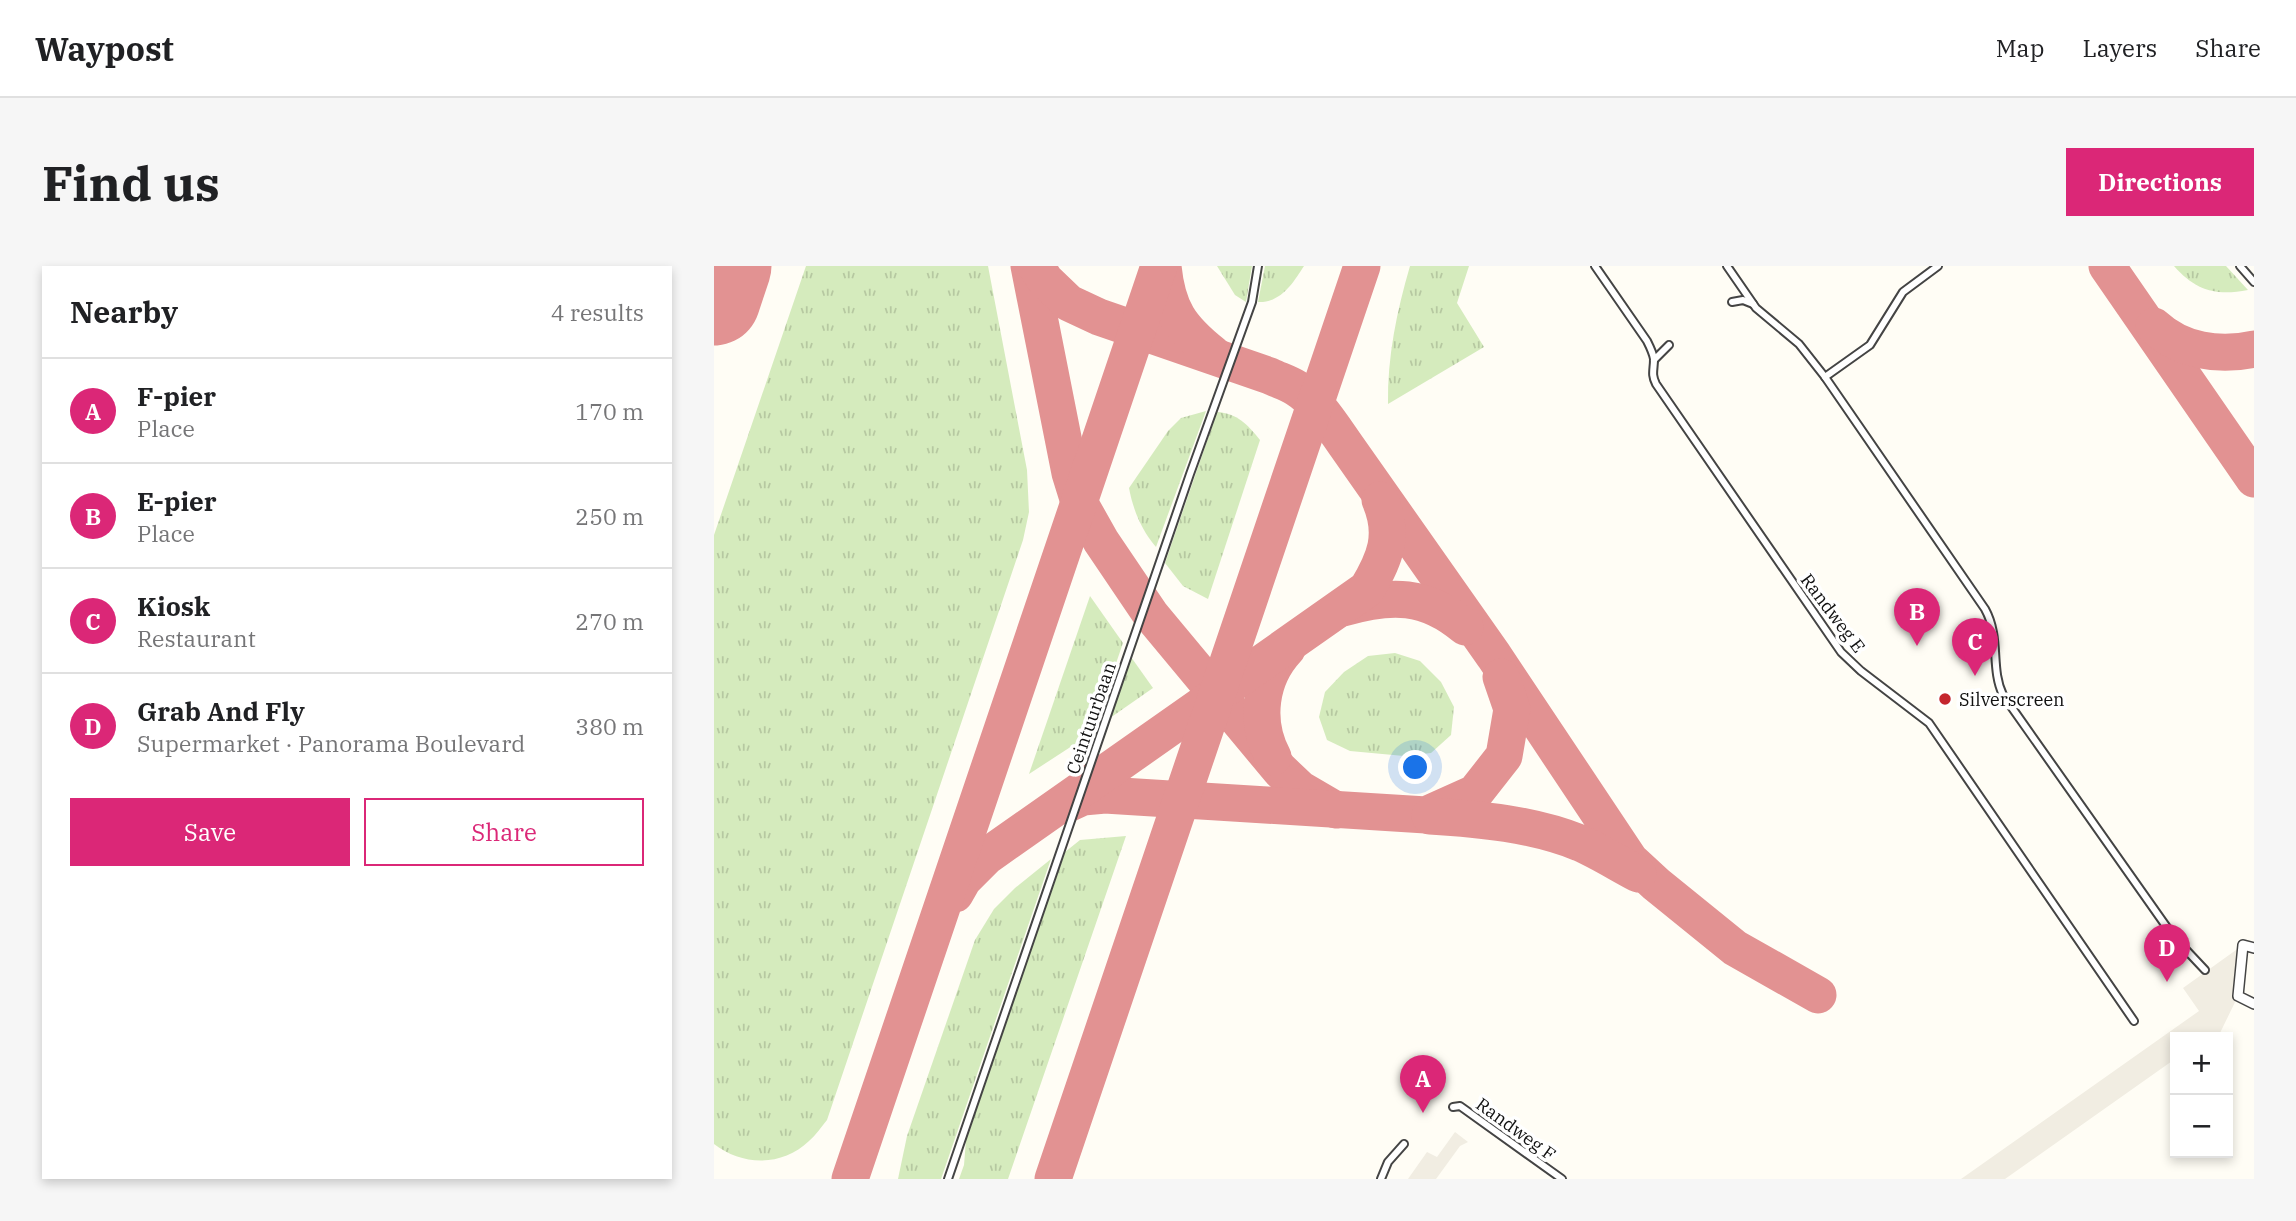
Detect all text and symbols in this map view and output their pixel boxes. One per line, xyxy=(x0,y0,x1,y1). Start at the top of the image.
text: Waypost xyxy=(35,27,174,70)
text: Map xyxy=(1996,32,2044,64)
text: Layers xyxy=(2082,32,2157,64)
text: Share xyxy=(2195,32,2261,64)
button: Directions xyxy=(2066,148,2254,216)
text: Find us xyxy=(42,151,220,214)
text: Nearby xyxy=(70,292,178,331)
text: 4 results xyxy=(551,297,644,327)
text: F-pier xyxy=(137,379,216,413)
text: A xyxy=(85,396,101,426)
text: 170 m xyxy=(575,396,644,426)
text: Place xyxy=(137,413,195,443)
text: E-pier xyxy=(137,484,217,518)
text: B xyxy=(85,501,101,531)
text: 250 m xyxy=(575,501,644,531)
text: Place xyxy=(137,518,195,548)
street label: Randweg E xyxy=(1796,569,1870,657)
pin: B xyxy=(1894,588,1940,646)
text: Kiosk xyxy=(137,589,210,623)
text: C xyxy=(85,606,101,636)
text: 270 m xyxy=(575,606,644,636)
pin: C xyxy=(1952,618,1998,676)
text: Restaurant xyxy=(137,623,256,653)
street label: Ceintuurbaan xyxy=(1061,659,1121,777)
place label: Silverscreen xyxy=(1959,688,2065,711)
marker: Silverscreen xyxy=(1937,691,1953,707)
text: Grab And Fly xyxy=(137,694,305,728)
text: D xyxy=(84,711,102,741)
text: 380 m xyxy=(575,711,644,741)
text: Supermarket · Panorama Boulevard xyxy=(137,728,525,758)
your location xyxy=(1398,750,1432,784)
button: Save xyxy=(70,798,350,866)
button: Share xyxy=(364,798,644,866)
pin: D xyxy=(2144,924,2190,982)
map controls xyxy=(2170,1032,2233,1158)
button: + xyxy=(2170,1032,2233,1095)
pin: A xyxy=(1400,1055,1446,1113)
street label: Randweg F xyxy=(1472,1092,1560,1166)
button: − xyxy=(2170,1095,2233,1158)

